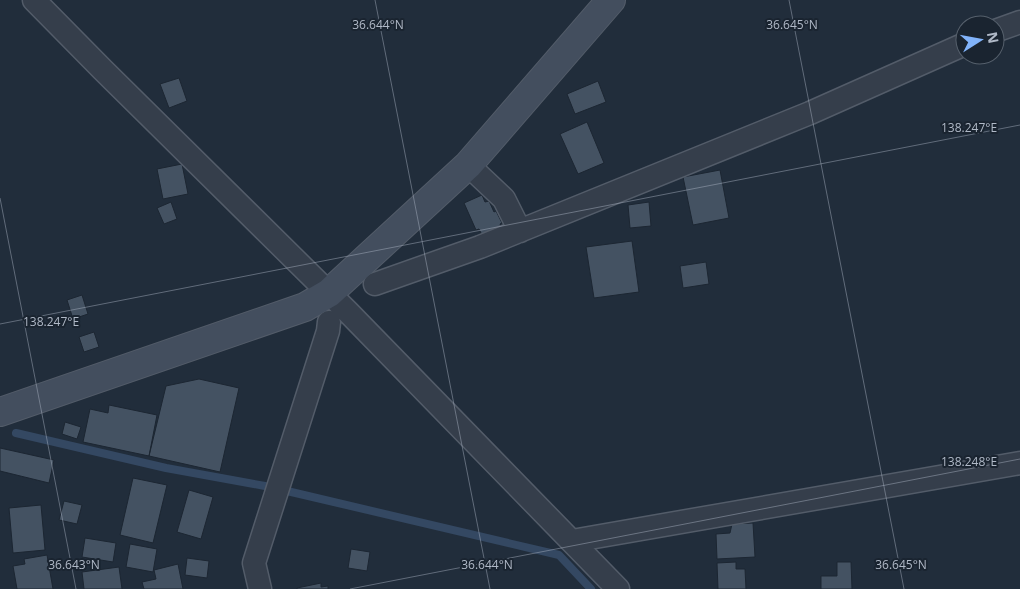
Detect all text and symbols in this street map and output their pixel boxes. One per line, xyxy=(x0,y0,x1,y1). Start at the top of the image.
north arrow xyxy=(955,15,1005,65)
text: 36.644°N xyxy=(352,16,404,33)
text: 36.645°N xyxy=(766,16,818,33)
text: N xyxy=(983,30,1004,45)
text: 138.247°E xyxy=(941,119,997,136)
text: 138.247°E xyxy=(23,313,79,330)
text: 138.248°E xyxy=(941,453,997,470)
text: 36.643°N xyxy=(48,556,100,573)
text: 36.644°N xyxy=(461,556,513,573)
text: 36.645°N xyxy=(875,556,927,573)

